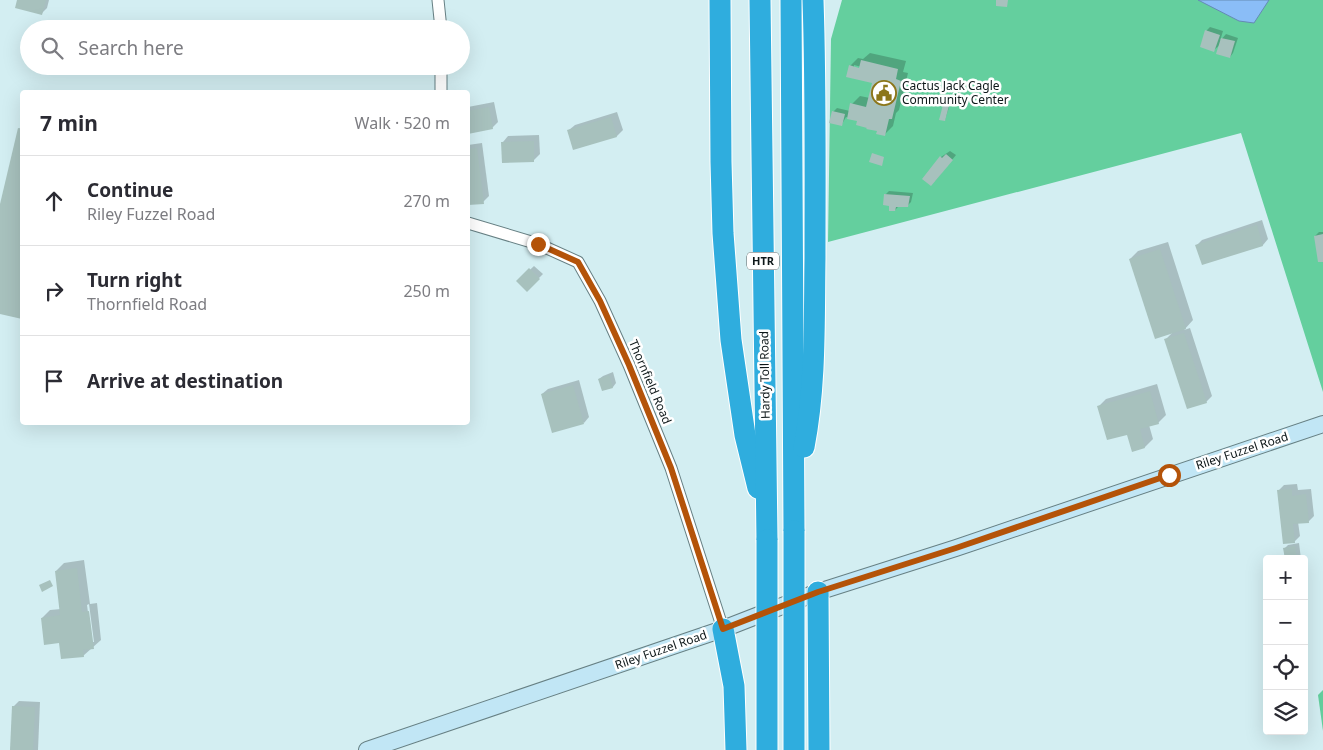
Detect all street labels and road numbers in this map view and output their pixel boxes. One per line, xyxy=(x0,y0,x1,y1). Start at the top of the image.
road number: HTR xyxy=(747,252,779,270)
street label: Hardy Toll Road xyxy=(755,331,774,419)
street label: Thornfield Road xyxy=(625,337,676,427)
street label: Riley Fuzzel Road xyxy=(1193,428,1290,473)
street label: Riley Fuzzel Road xyxy=(613,626,709,673)

